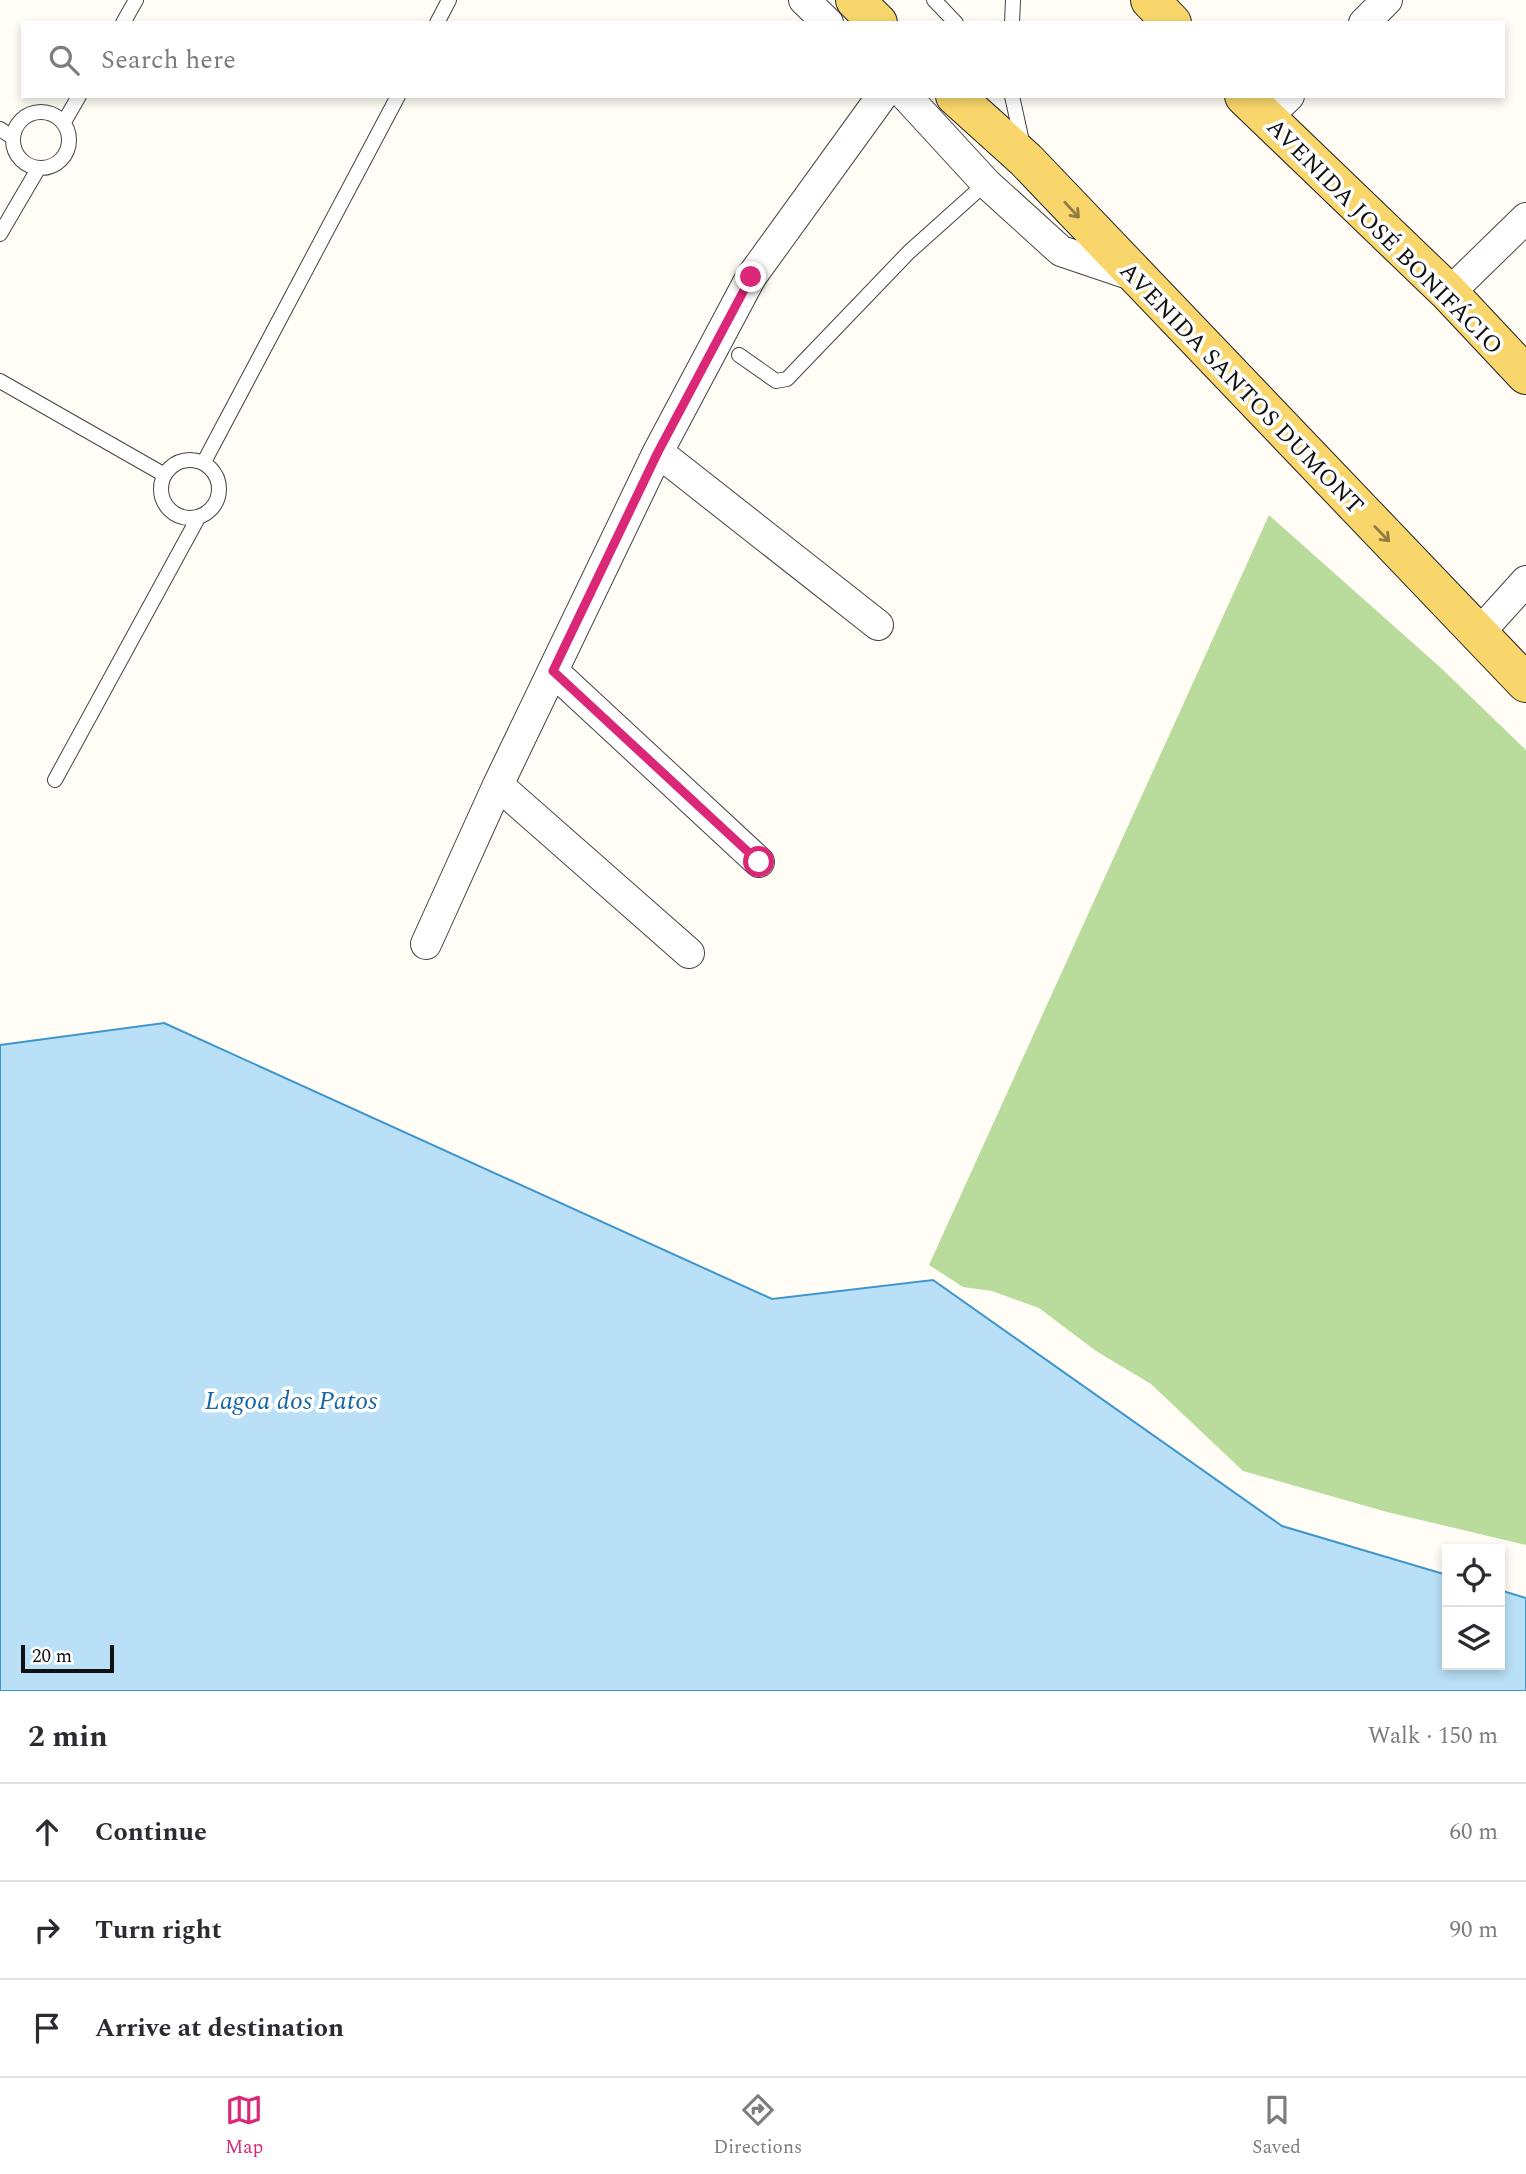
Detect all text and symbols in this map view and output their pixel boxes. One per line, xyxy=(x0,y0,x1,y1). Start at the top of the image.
search box xyxy=(21,21,1505,98)
text: Search here xyxy=(101,40,236,80)
icon: search xyxy=(45,41,83,79)
street label: AVENIDA JOSÉ BONIFÁCIO xyxy=(1258,110,1511,363)
one-way arrow xyxy=(1064,201,1081,218)
street label: AVENIDA SANTOS DUMONT xyxy=(1111,254,1372,523)
route end xyxy=(735,261,766,292)
one-way arrow xyxy=(1374,525,1391,542)
route start xyxy=(743,846,774,877)
water label: Lagoa dos Patos xyxy=(205,1381,377,1421)
map controls xyxy=(1442,1544,1505,1670)
button: locate xyxy=(1442,1544,1505,1607)
button: layers xyxy=(1442,1607,1505,1670)
scale bar xyxy=(21,1642,114,1674)
text: 20 m xyxy=(32,1642,72,1671)
text: 2 min xyxy=(28,1714,108,1760)
text: Walk · 150 m xyxy=(1368,1719,1498,1754)
text: Continue xyxy=(95,1812,207,1852)
icon: ahead xyxy=(28,1813,66,1851)
text: 60 m xyxy=(1449,1815,1498,1850)
text: Turn right xyxy=(95,1910,222,1950)
icon: right xyxy=(28,1911,66,1949)
text: 90 m xyxy=(1449,1913,1498,1948)
text: Arrive at destination xyxy=(95,2008,344,2048)
icon: arrive xyxy=(28,2009,66,2047)
tab: Map xyxy=(225,2091,263,2162)
tab: Directions xyxy=(713,2091,802,2162)
tab: Saved xyxy=(1252,2091,1301,2162)

